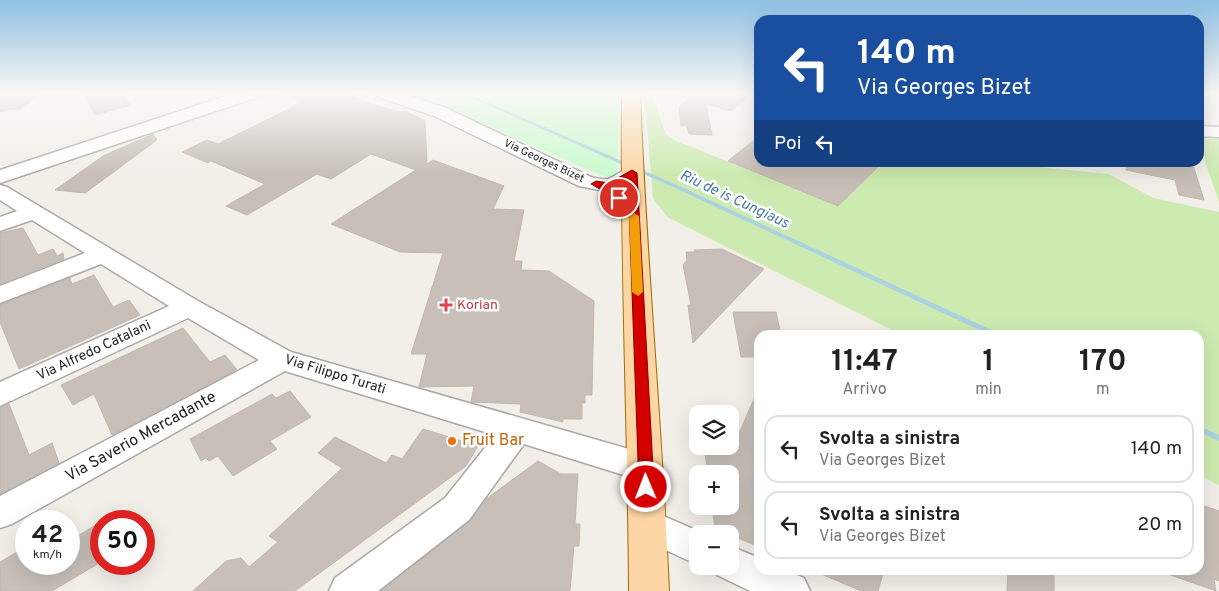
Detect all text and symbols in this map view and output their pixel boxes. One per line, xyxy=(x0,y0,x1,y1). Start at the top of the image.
text: 140 m xyxy=(857,32,956,76)
icon: left xyxy=(774,35,839,100)
text: Via Georges Bizet xyxy=(857,75,1031,102)
icon: left xyxy=(811,130,839,158)
text: Poi xyxy=(774,132,801,156)
street label: Via Georges Bizet xyxy=(502,136,586,186)
water label: Riu de is Cungiaus xyxy=(676,166,792,234)
pin xyxy=(598,177,640,219)
icon: arrive xyxy=(605,184,633,212)
place label: Korian xyxy=(457,297,498,314)
marker: Korian xyxy=(439,298,453,312)
street label: Via Alfredo Catalani xyxy=(34,317,154,385)
text: 11:47 xyxy=(831,344,898,381)
text: 1 xyxy=(982,344,994,381)
text: 170 xyxy=(1079,344,1127,381)
street label: Via Filippo Turati xyxy=(282,352,388,398)
text: Arrivo xyxy=(842,380,887,400)
text: min xyxy=(975,380,1002,400)
text: m xyxy=(1096,380,1110,400)
street label: Via Saverio Mercadante xyxy=(62,387,220,487)
map controls xyxy=(689,405,739,575)
button: layers xyxy=(689,405,739,455)
text: Svolta a sinistra xyxy=(819,427,960,451)
place label: Fruit Bar xyxy=(462,431,524,451)
marker: Fruit Bar xyxy=(446,435,458,447)
icon: left xyxy=(776,435,804,463)
text: 140 m xyxy=(1131,437,1182,461)
text: Via Georges Bizet xyxy=(819,451,946,471)
position arrow xyxy=(619,460,671,512)
button: + xyxy=(689,465,739,515)
text: Svolta a sinistra xyxy=(819,503,960,527)
speed limit sign: 50 xyxy=(90,510,155,575)
icon: left xyxy=(776,511,804,539)
text: 20 m xyxy=(1138,513,1182,537)
text: 42 xyxy=(32,520,63,552)
button: − xyxy=(689,525,739,575)
text: Via Georges Bizet xyxy=(819,527,946,547)
text: km/h xyxy=(33,547,62,563)

